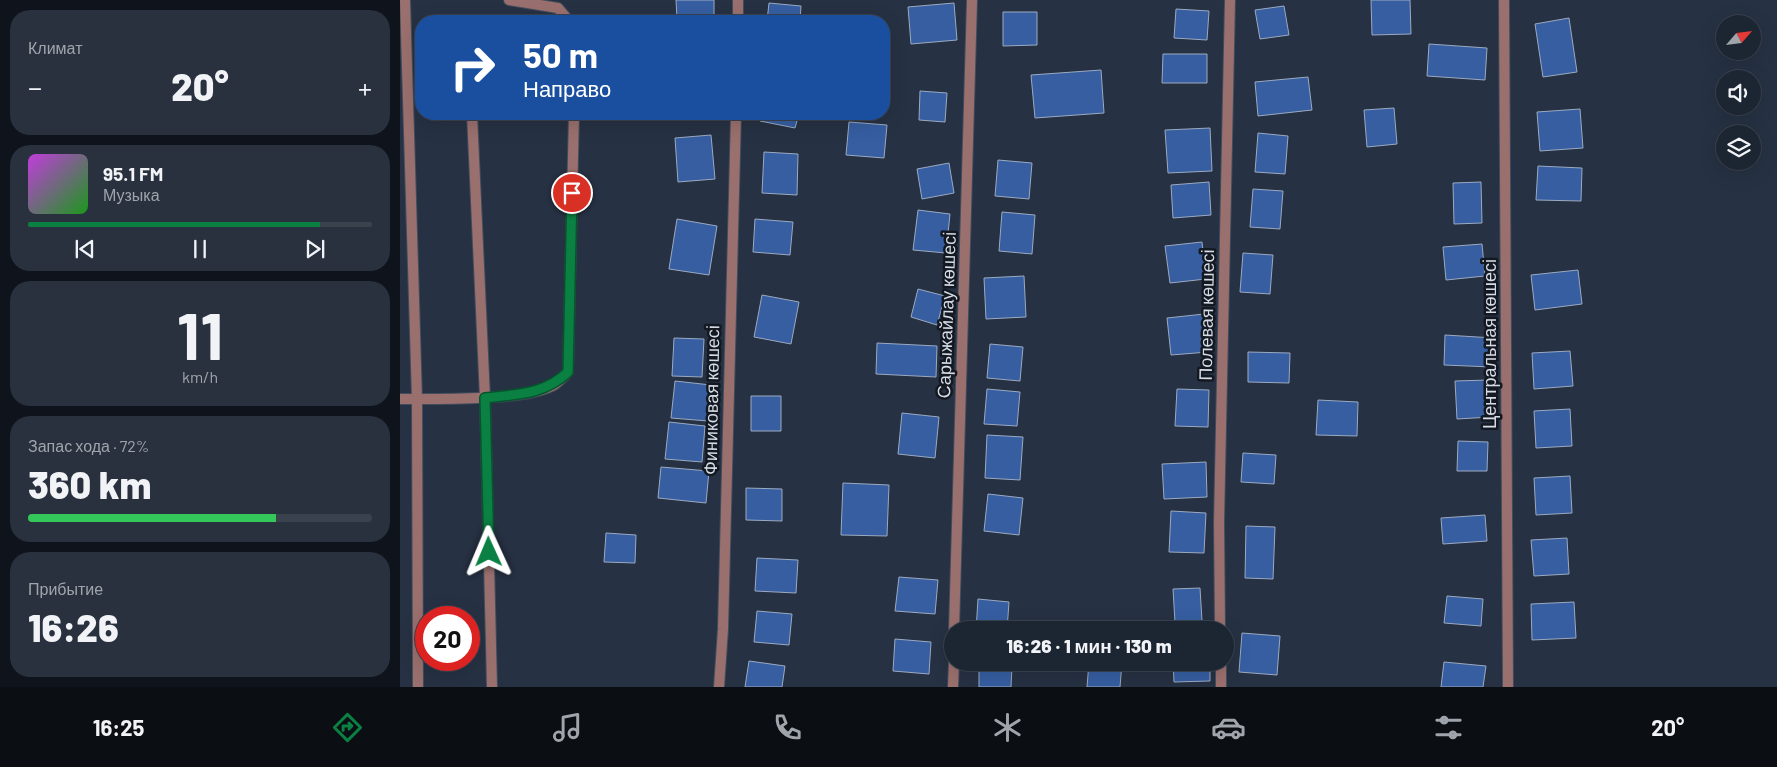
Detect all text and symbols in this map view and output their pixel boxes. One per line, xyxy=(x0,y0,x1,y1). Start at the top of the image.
north arrow xyxy=(1716,15,1761,60)
map controls xyxy=(1716,15,1761,170)
text: 50 m xyxy=(523,33,598,75)
icon: right xyxy=(440,35,505,100)
text: Климат xyxy=(28,38,82,57)
text: 20° xyxy=(171,63,229,109)
text: − xyxy=(28,70,42,104)
text: + xyxy=(358,70,372,104)
button: sound xyxy=(1716,70,1761,115)
text: Направо xyxy=(523,75,611,101)
button: layers xyxy=(1716,125,1761,170)
text: 95.1 FM xyxy=(103,162,163,185)
pin xyxy=(551,172,593,214)
icon: arrive xyxy=(558,179,586,207)
text: Музыка xyxy=(103,185,160,204)
street label: Сарыжайлау көшесі xyxy=(932,231,960,399)
icon: previous xyxy=(71,235,99,263)
icon: pause xyxy=(186,235,214,263)
icon: next xyxy=(301,235,329,263)
street label: Полевая көшесі xyxy=(1194,249,1218,381)
street label: Центральная көшесі xyxy=(1478,259,1500,429)
text: 11 xyxy=(177,295,223,373)
street label: Финиковая көшесі xyxy=(699,325,723,475)
text: km/h xyxy=(182,367,218,386)
text: Запас хода · 72% xyxy=(28,436,149,455)
text: 360 km xyxy=(28,461,151,507)
position arrow xyxy=(462,525,514,577)
text: Прибытие xyxy=(28,579,103,598)
text: 16:26 xyxy=(28,604,119,650)
speed limit sign: 20 xyxy=(415,606,480,671)
text: 16:26 · 1 мин · 130 m xyxy=(1006,634,1172,657)
icon: directions xyxy=(330,710,365,745)
icon: music xyxy=(550,710,585,745)
icon: phone xyxy=(770,710,805,745)
icon: climate xyxy=(990,710,1025,745)
icon: car xyxy=(1211,710,1246,745)
icon: filters xyxy=(1431,710,1466,745)
text: 16:25 xyxy=(93,714,144,740)
text: 20° xyxy=(1651,714,1684,740)

